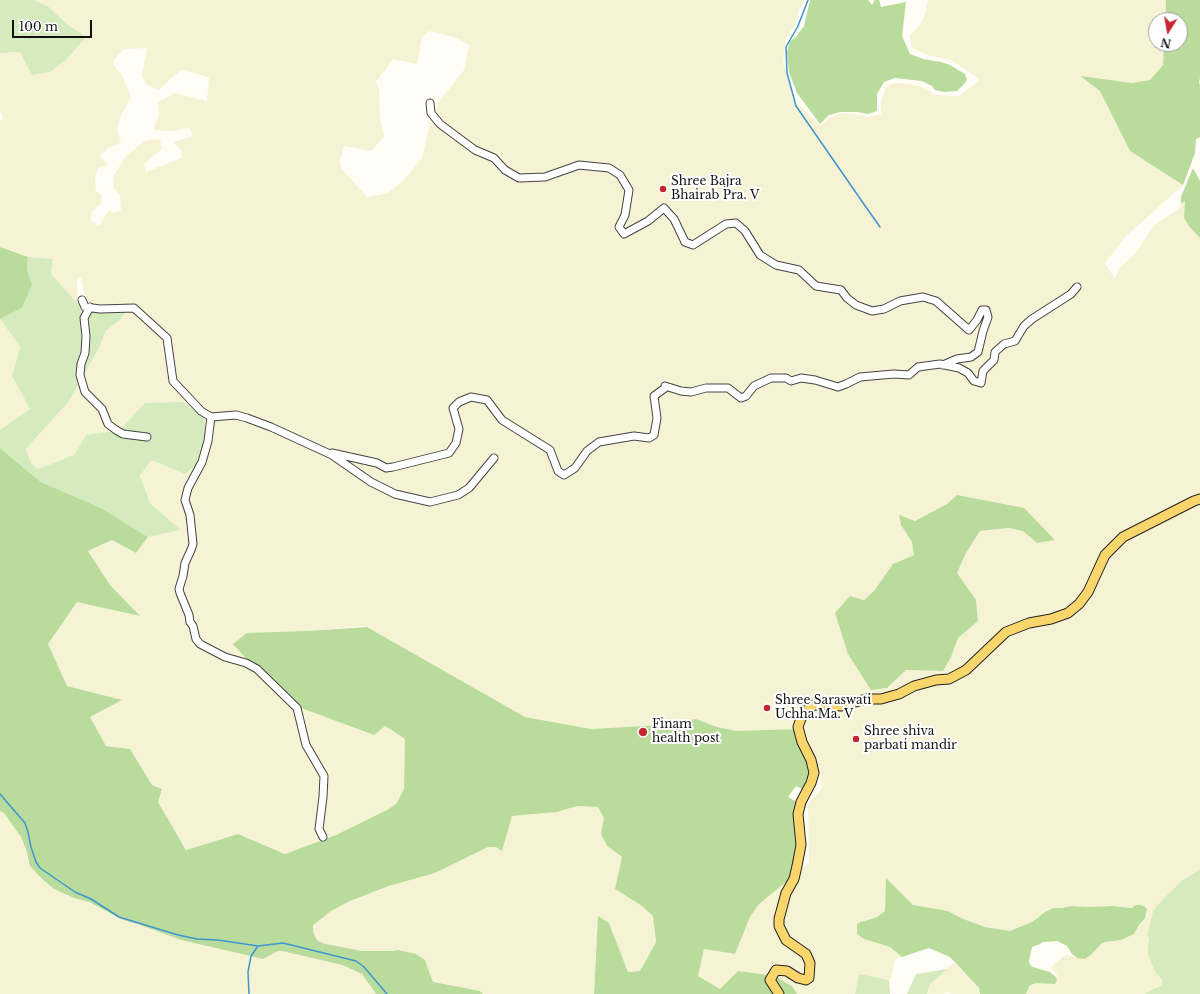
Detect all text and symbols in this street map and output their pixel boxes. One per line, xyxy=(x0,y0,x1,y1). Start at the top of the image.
scale bar xyxy=(14,12,94,38)
north arrow xyxy=(1148,12,1188,52)
text: 100 m xyxy=(19,19,58,34)
text: N xyxy=(1159,35,1172,51)
place label: Shree Bajra Bhairab Pra. V xyxy=(671,175,760,203)
marker: Shree Bajra Bhairab Pra. V xyxy=(658,184,668,194)
place label: Shree Saraswati Uchha.Ma. V xyxy=(775,694,871,722)
marker: Shree Saraswati Uchha.Ma. V xyxy=(762,703,772,713)
place label: Finam health post xyxy=(652,718,720,746)
place label: Shree shiva parbati mandir xyxy=(864,725,957,753)
marker: Finam health post xyxy=(637,726,649,738)
marker: Shree shiva parbati mandir xyxy=(851,734,861,744)

